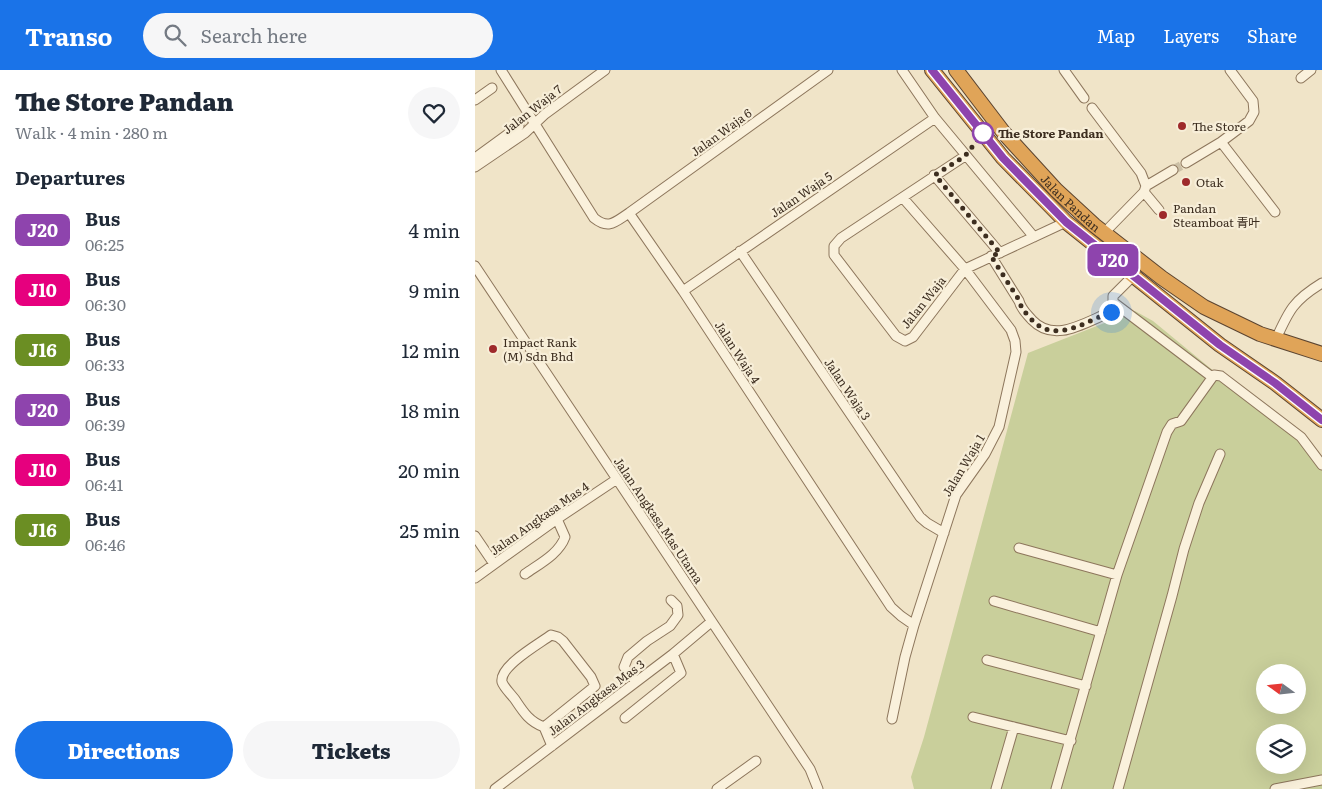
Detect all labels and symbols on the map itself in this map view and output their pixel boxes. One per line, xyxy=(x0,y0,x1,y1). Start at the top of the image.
street label: Jalan Waja 7 xyxy=(498,80,566,138)
street label: Jalan Waja 6 xyxy=(687,103,756,160)
place label: The Store xyxy=(1192,117,1246,135)
marker: The Store xyxy=(1176,120,1188,132)
marker: The Store Pandan xyxy=(972,122,994,144)
place label: The Store Pandan xyxy=(998,124,1104,142)
street label: Jalan Waja 5 xyxy=(766,167,836,221)
street label: Jalan Pandan xyxy=(1037,170,1105,236)
place label: Otak xyxy=(1196,173,1224,191)
marker: Otak xyxy=(1180,176,1192,188)
place label: Pandan Steamboat 青叶 xyxy=(1173,199,1260,231)
marker: Pandan Steamboat 青叶 xyxy=(1157,209,1169,221)
line badge: J20 xyxy=(1084,244,1142,276)
street label: Jalan Waja xyxy=(896,272,950,332)
your location xyxy=(1099,300,1124,325)
street label: Jalan Waja 4 xyxy=(711,317,765,387)
place label: Impact Rank (M) Sdn Bhd xyxy=(503,333,577,365)
marker: Impact Rank (M) Sdn Bhd xyxy=(487,343,499,355)
street label: Jalan Waja 3 xyxy=(821,354,875,424)
street label: Jalan Waja 1 xyxy=(937,430,989,500)
street label: Jalan Angkasa Mas Utama xyxy=(610,453,708,587)
street label: Jalan Angkasa Mas 4 xyxy=(486,477,592,559)
street label: Jalan Angkasa Mas 3 xyxy=(544,655,648,739)
north arrow xyxy=(1256,664,1306,714)

